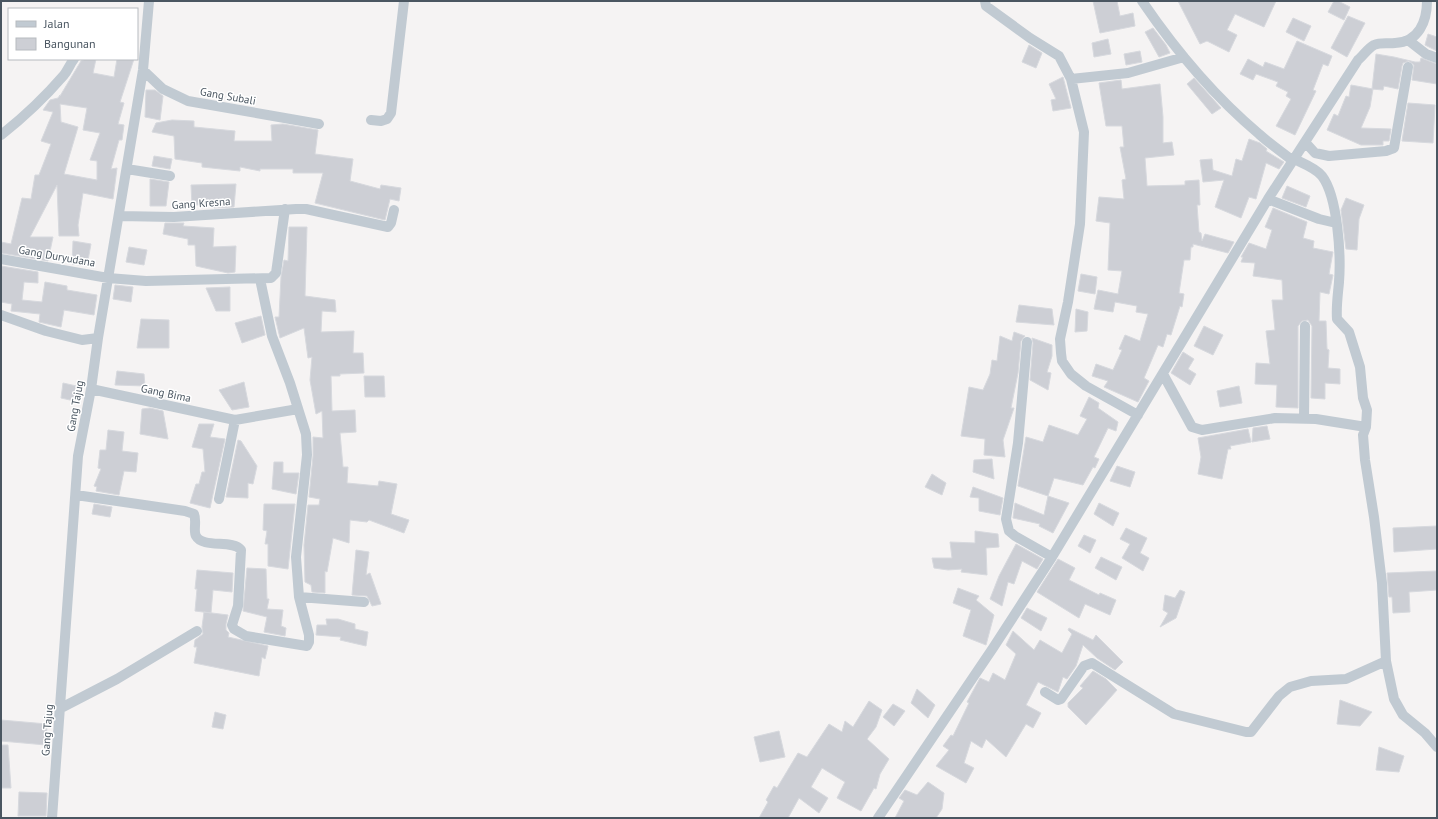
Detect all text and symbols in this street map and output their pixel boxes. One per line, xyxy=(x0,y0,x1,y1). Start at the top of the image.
legend xyxy=(8,8,138,60)
text: Jalan xyxy=(43,16,69,31)
text: Bangunan xyxy=(44,36,96,51)
street label: Gang Subali xyxy=(199,84,257,108)
street label: Gang Kresna xyxy=(171,194,231,212)
street label: Gang Duryudana xyxy=(17,242,97,270)
street label: Gang Tajug xyxy=(64,379,86,433)
street label: Gang Bima xyxy=(140,381,192,405)
street label: Gang Tajug xyxy=(38,704,56,756)

